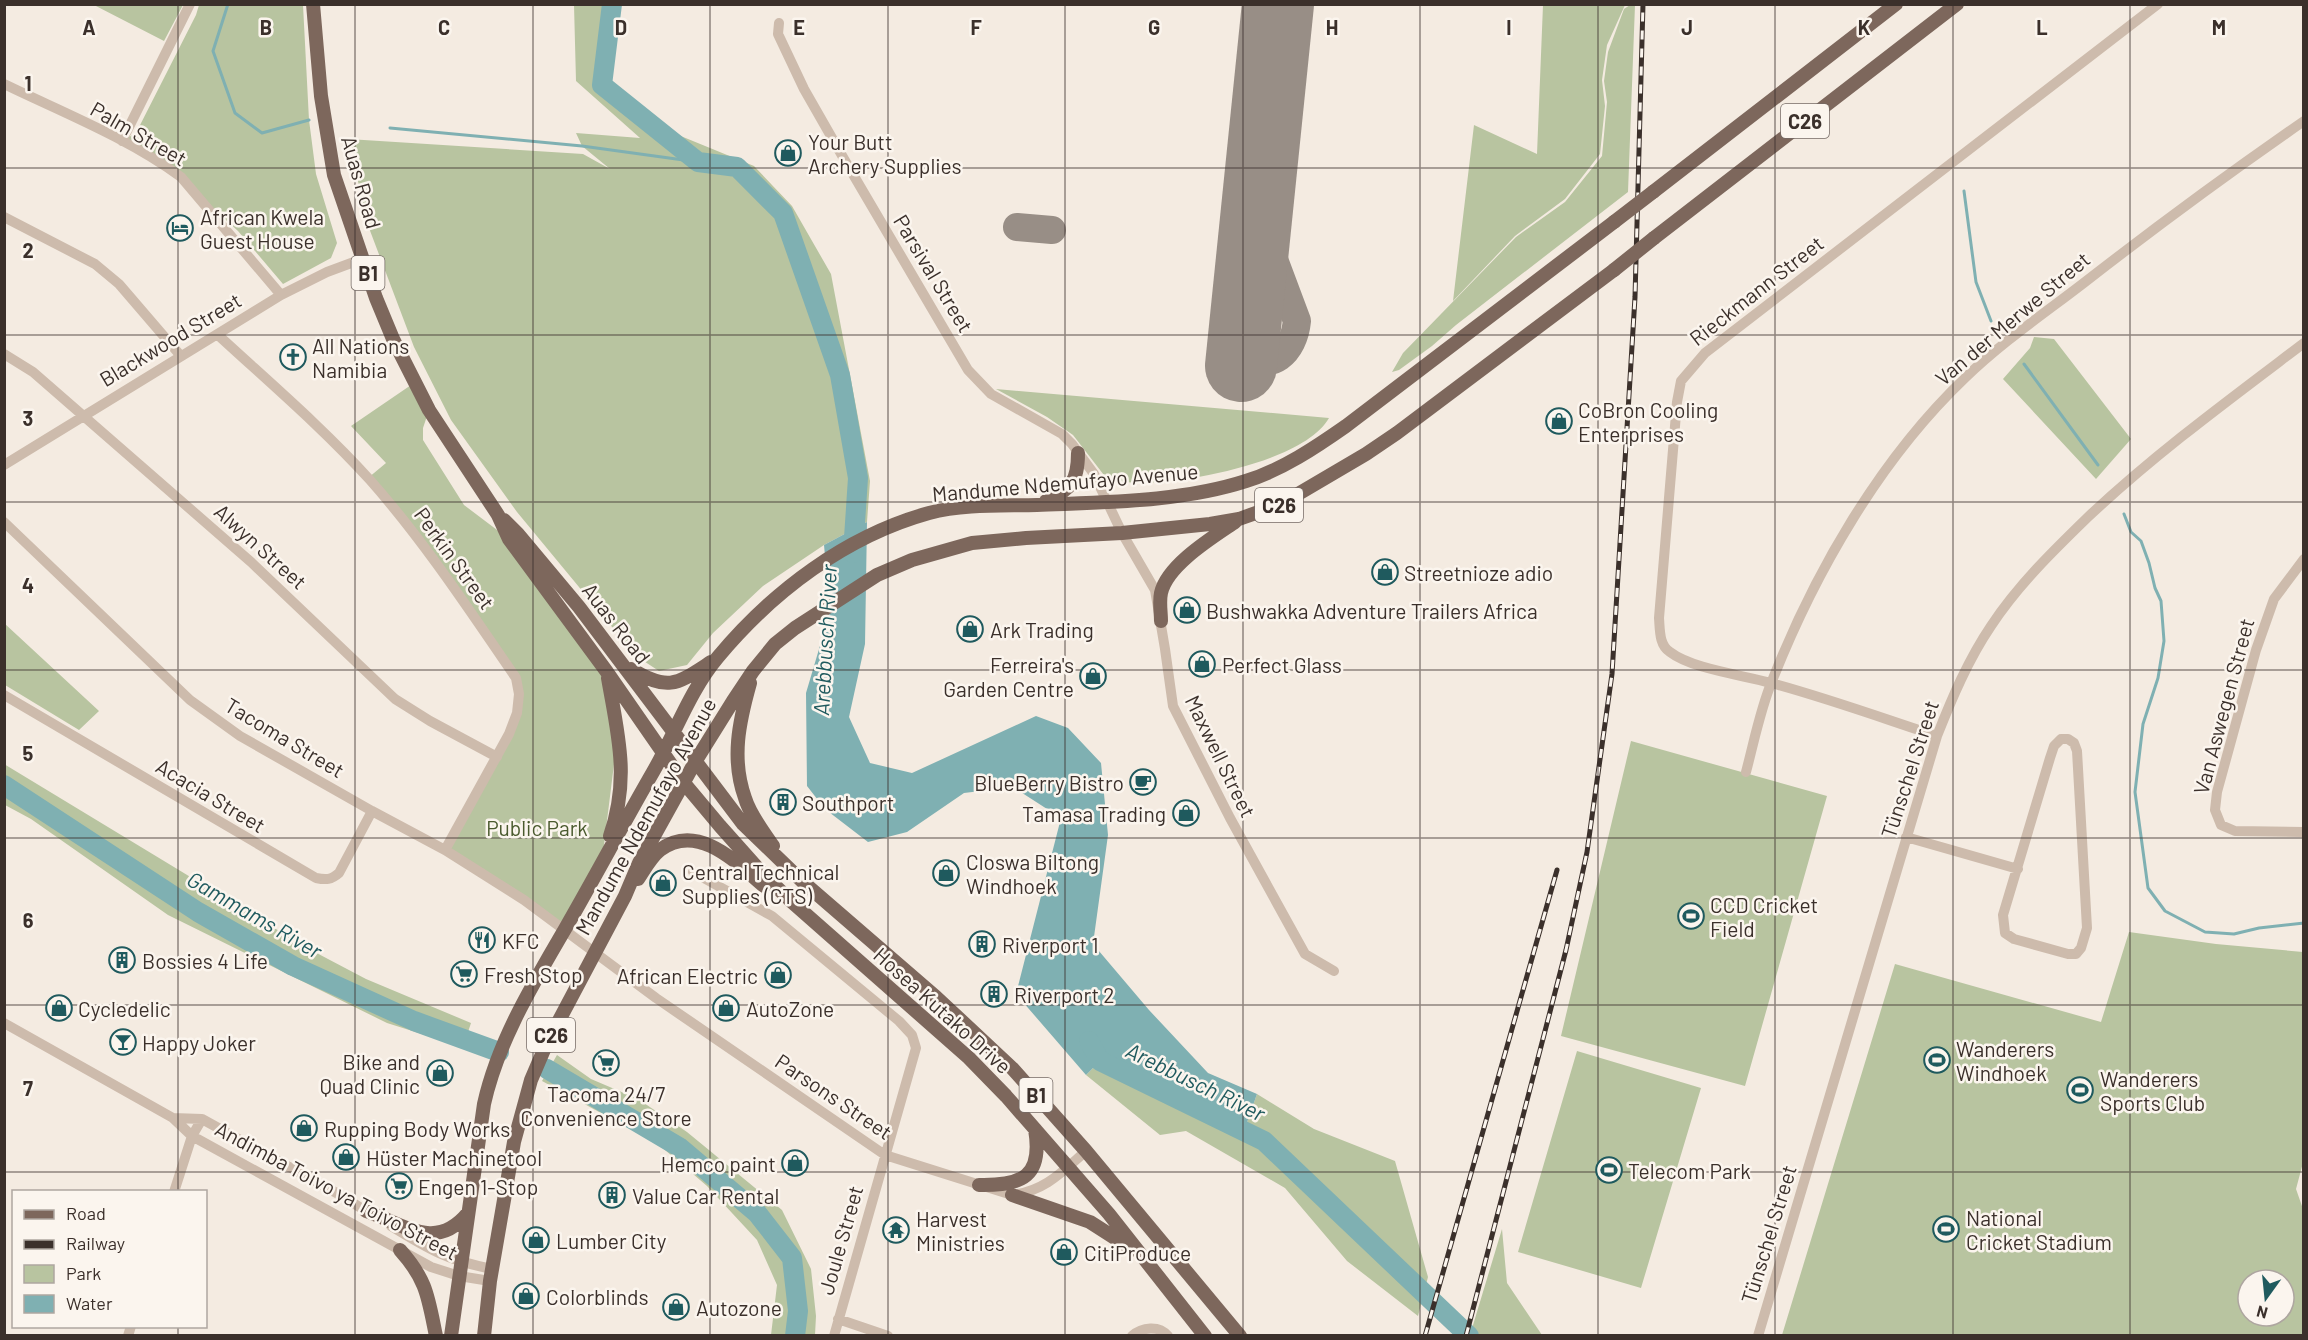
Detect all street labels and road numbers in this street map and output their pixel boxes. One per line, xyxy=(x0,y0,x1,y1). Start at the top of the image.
street label: Palm Street xyxy=(86,95,192,171)
road number: C26 xyxy=(1781,104,1829,138)
street label: Auas Road xyxy=(337,133,387,231)
street label: Parsival Street xyxy=(889,210,979,336)
street label: Rieckmann Street xyxy=(1684,230,1828,350)
street label: Van der Merwe Street xyxy=(1930,246,2094,390)
road number: B1 xyxy=(352,256,385,290)
street label: Blackwood Street xyxy=(95,287,245,391)
street label: Mandume Ndemufayo Avenue xyxy=(931,458,1199,506)
road number: C26 xyxy=(1255,488,1303,522)
street label: Alwyn Street xyxy=(210,498,312,594)
street label: Perkin Street xyxy=(410,502,500,614)
street label: Auas Road xyxy=(578,578,656,668)
street label: Van Aswegen Street xyxy=(2187,615,2259,797)
street label: Maxwell Street xyxy=(1181,691,1261,821)
street label: Tacoma Street xyxy=(221,692,349,782)
street label: Mandume Ndemufayo Avenue xyxy=(569,693,721,939)
street label: Tünschel Street xyxy=(1875,697,1943,841)
street label: Acacia Street xyxy=(152,753,270,837)
street label: Hosea Kutako Drive xyxy=(869,942,1017,1078)
road number: C26 xyxy=(527,1018,575,1052)
street label: Parsons Street xyxy=(771,1048,897,1144)
road number: B1 xyxy=(1020,1078,1052,1112)
street label: Andimba Toivo ya Toivo Street xyxy=(211,1115,463,1265)
street label: Tünschel Street xyxy=(1735,1162,1801,1306)
street label: Joule Street xyxy=(812,1183,868,1297)

